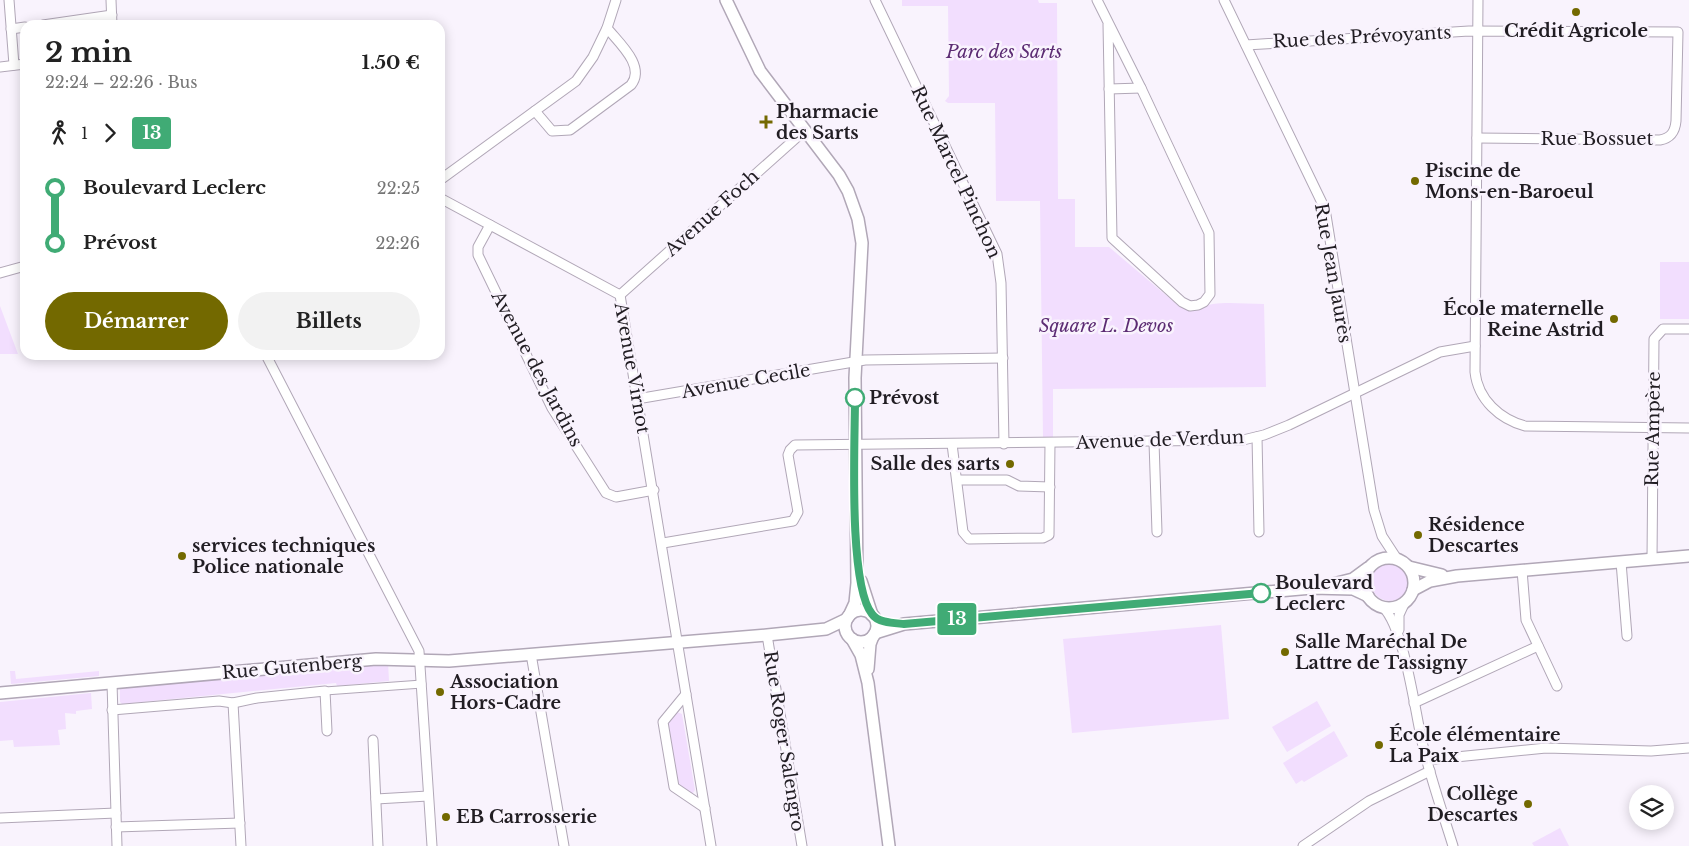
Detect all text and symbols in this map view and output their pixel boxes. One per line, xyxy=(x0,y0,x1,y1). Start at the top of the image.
marker: Crédit Agricole xyxy=(1570,6,1582,18)
place label: Crédit Agricole xyxy=(1504,20,1648,42)
street label: Rue des Prévoyants xyxy=(1272,21,1452,53)
text: 2 min xyxy=(45,35,132,70)
park label: Parc des Sarts xyxy=(945,41,1062,63)
text: 1.50 € xyxy=(362,51,420,74)
text: 22:24 – 22:26 · Bus xyxy=(45,72,198,92)
street label: Rue Marcel Pinchon xyxy=(906,82,1006,262)
place label: Pharmacie des Sarts xyxy=(776,101,878,144)
marker: Pharmacie des Sarts xyxy=(760,116,772,128)
icon: walk xyxy=(45,119,73,147)
icon: forward xyxy=(96,119,124,147)
text: 13 xyxy=(142,122,161,144)
text: 1 xyxy=(81,123,88,143)
street label: Rue Bossuet xyxy=(1541,128,1654,150)
place label: Piscine de Mons-en-Baroeul xyxy=(1425,160,1594,203)
street label: Avenue Foch xyxy=(660,165,764,262)
marker: Piscine de Mons-en-Baroeul xyxy=(1409,175,1421,187)
text: Boulevard Leclerc xyxy=(83,176,266,199)
text: 22:25 xyxy=(377,178,420,198)
street label: Rue Jean Jaurès xyxy=(1310,201,1356,345)
text: Prévost xyxy=(83,231,157,254)
text: 22:26 xyxy=(376,233,420,253)
street label: Avenue des Jardins xyxy=(486,286,587,451)
button: Démarrer xyxy=(45,292,228,350)
button: Billets xyxy=(238,292,420,350)
place label: École maternelle Reine Astrid xyxy=(1443,297,1604,341)
street label: Avenue Virnot xyxy=(609,300,654,435)
marker: École maternelle Reine Astrid xyxy=(1608,313,1620,325)
park label: Square L. Devos xyxy=(1039,315,1173,337)
street label: Avenue Cecile xyxy=(679,359,812,403)
street label: Rue Ampère xyxy=(1641,371,1665,487)
place label: Prévost xyxy=(869,387,939,409)
marker: Prévost xyxy=(845,388,865,408)
street label: Avenue de Verdun xyxy=(1074,426,1245,454)
place label: Salle des sarts xyxy=(870,453,1000,475)
marker: Salle des sarts xyxy=(1004,458,1016,470)
place label: Résidence Descartes xyxy=(1428,514,1525,557)
marker: Résidence Descartes xyxy=(1412,529,1424,541)
place label: services techniques Police nationale xyxy=(192,535,375,578)
marker: services techniques Police nationale xyxy=(176,550,188,562)
place label: Boulevard Leclerc xyxy=(1275,572,1374,615)
marker: Boulevard Leclerc xyxy=(1251,583,1271,603)
line badge: 13 xyxy=(934,603,980,635)
text: 13 xyxy=(947,608,967,630)
place label: Salle Maréchal De Lattre de Tassigny xyxy=(1295,631,1468,674)
marker: Salle Maréchal De Lattre de Tassigny xyxy=(1279,646,1291,658)
street label: Rue Roger Salengro xyxy=(759,649,809,833)
street label: Rue Gutenberg xyxy=(221,650,363,684)
place label: Association Hors-Cadre xyxy=(449,671,561,714)
marker: Association Hors-Cadre xyxy=(434,686,446,698)
place label: École élémentaire La Paix xyxy=(1389,723,1561,767)
marker: École élémentaire La Paix xyxy=(1373,739,1385,751)
place label: Collège Descartes xyxy=(1427,783,1518,826)
map controls xyxy=(1629,785,1674,830)
button: layers xyxy=(1629,785,1674,830)
marker: Collège Descartes xyxy=(1522,798,1534,810)
place label: EB Carrosserie xyxy=(456,806,597,828)
marker: EB Carrosserie xyxy=(440,811,452,823)

